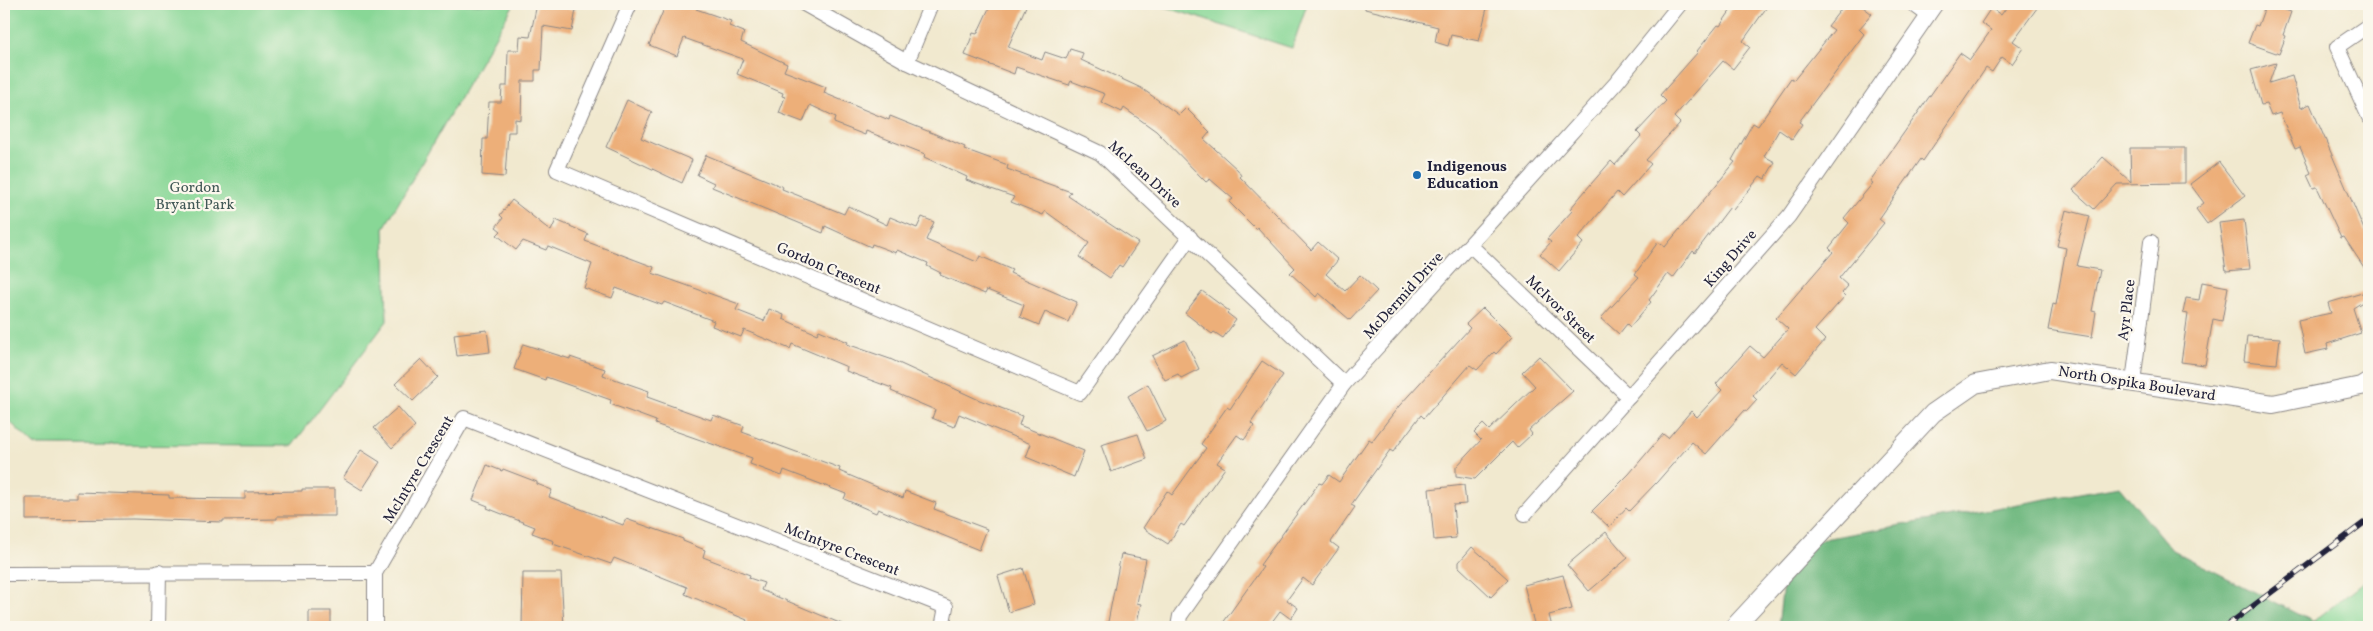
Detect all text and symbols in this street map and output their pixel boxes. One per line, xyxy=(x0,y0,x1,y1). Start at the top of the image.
street label: McLean Drive xyxy=(1103,137,1185,214)
place label: Indigenous Education xyxy=(1427,157,1507,195)
marker: Indigenous Education xyxy=(1411,169,1423,181)
park label: Gordon Bryant Park xyxy=(155,178,235,216)
street label: King Drive xyxy=(1700,225,1762,293)
street label: Gordon Crescent xyxy=(773,238,884,301)
street label: McDermid Drive xyxy=(1359,248,1449,344)
street label: McIvor Street xyxy=(1520,271,1600,349)
street label: Ayr Place xyxy=(2113,278,2142,342)
street label: North Ospika Boulevard xyxy=(2057,362,2217,407)
street label: McIntyre Crescent xyxy=(379,412,460,527)
street label: McIntyre Crescent xyxy=(781,519,902,582)

